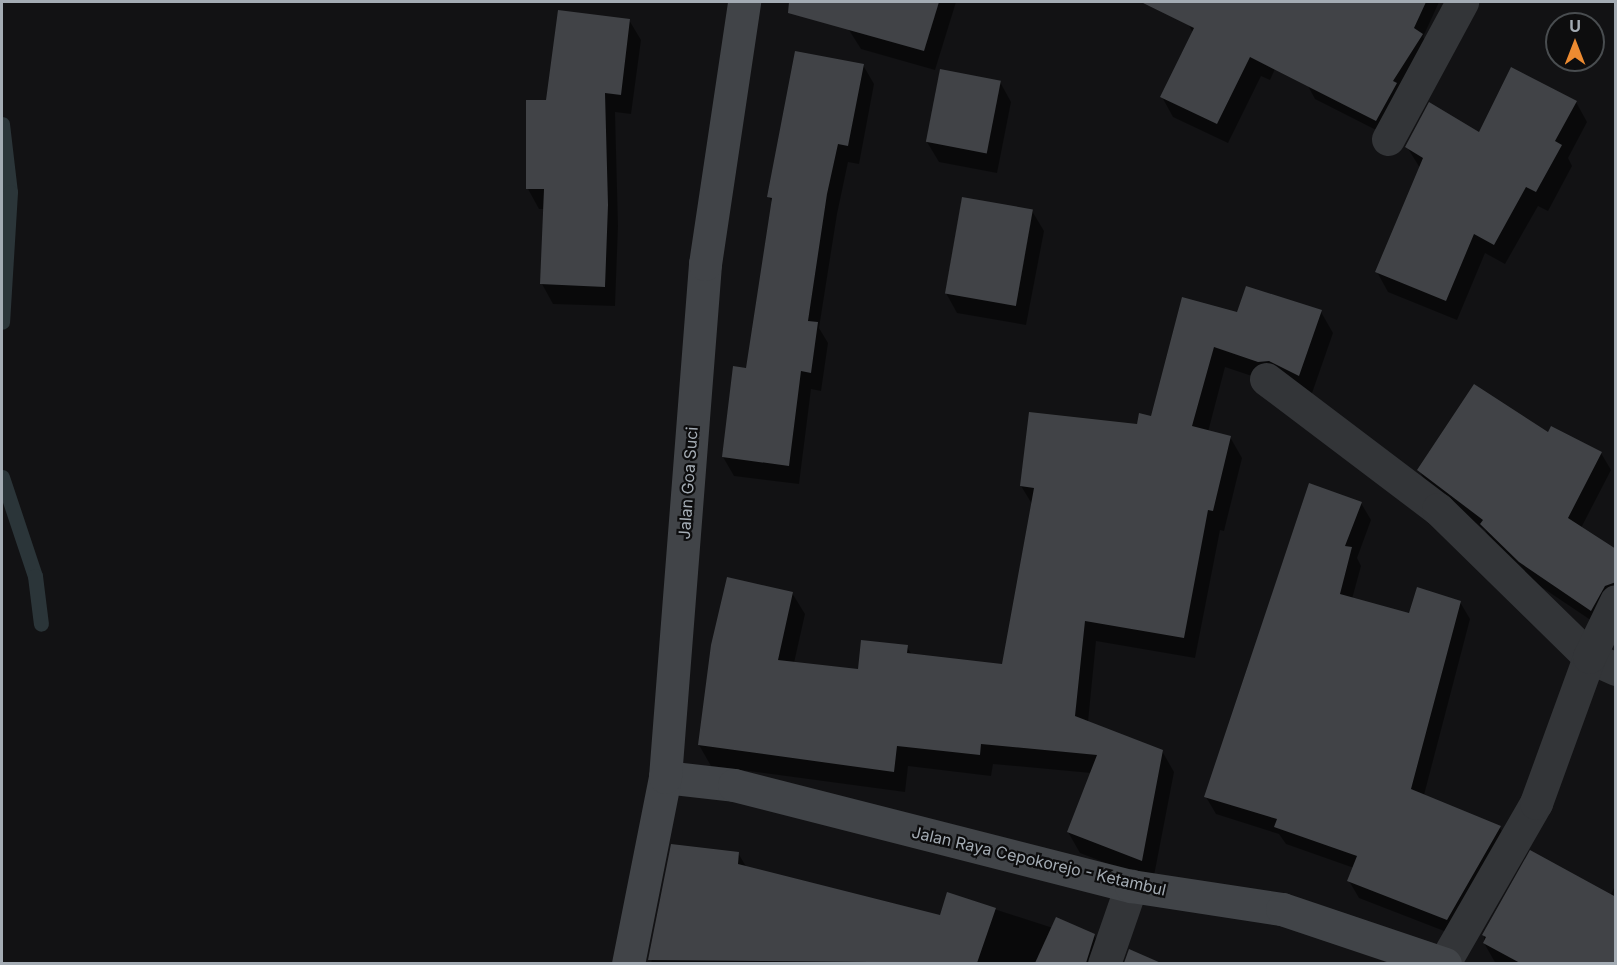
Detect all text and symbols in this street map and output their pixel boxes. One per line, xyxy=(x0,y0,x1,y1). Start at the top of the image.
north arrow xyxy=(1545,12,1605,72)
text: U xyxy=(1569,16,1581,36)
street label: Jalan Goa Suci xyxy=(674,426,702,540)
street label: Jalan Raya Cepokorejo - Ketambul xyxy=(910,822,1168,900)

